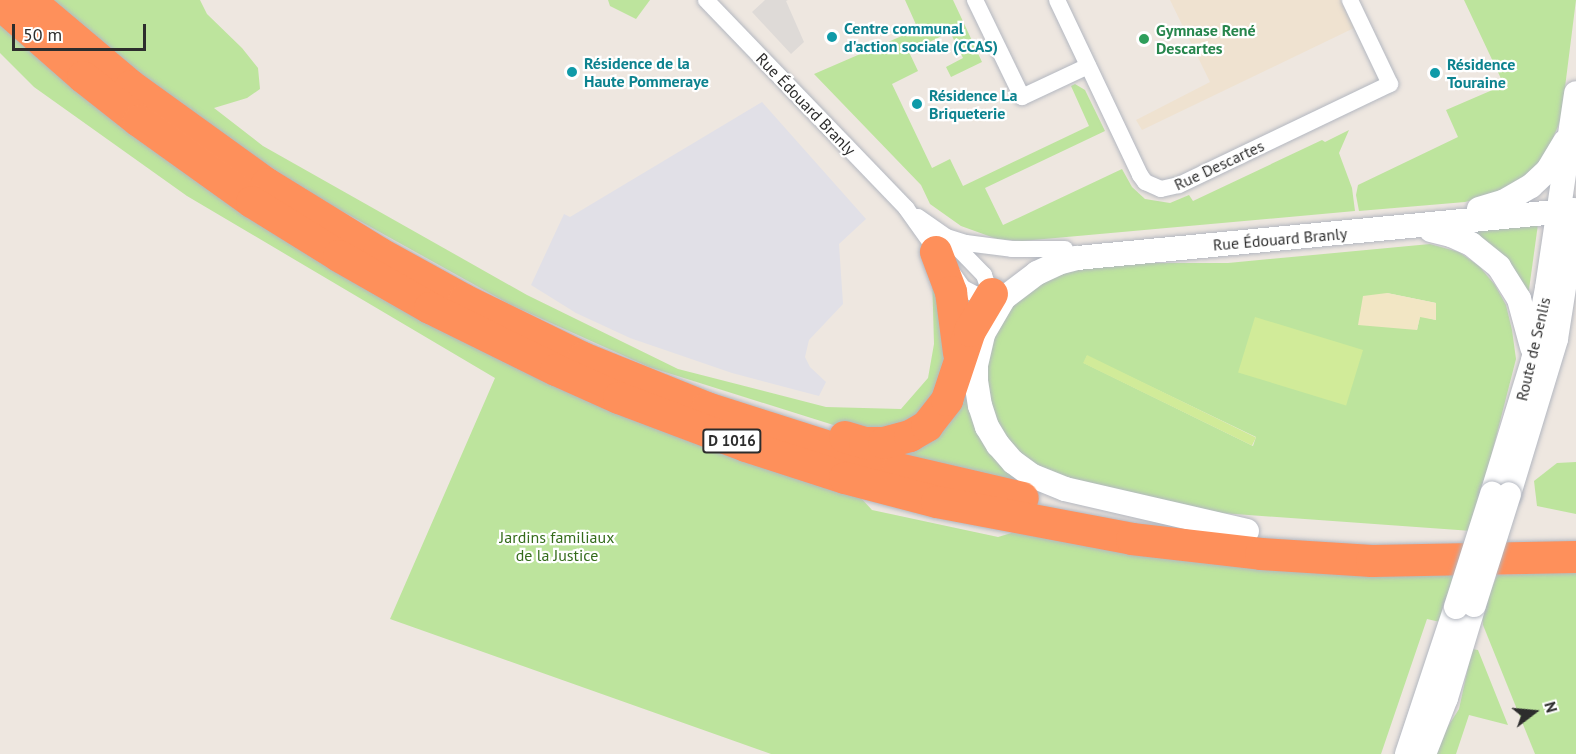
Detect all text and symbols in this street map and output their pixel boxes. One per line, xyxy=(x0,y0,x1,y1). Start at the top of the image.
scale bar xyxy=(15,12,148,50)
place label: Centre communal d'action sociale (CCAS) xyxy=(844,18,998,56)
place label: Gymnase René Descartes xyxy=(1156,20,1256,58)
text: 50 m xyxy=(23,23,62,46)
marker: Centre communal d'action sociale (CCAS) xyxy=(825,30,839,44)
marker: Gymnase René Descartes xyxy=(1137,32,1151,46)
street label: Rue Édouard Branly xyxy=(752,49,860,159)
place label: Résidence de la Haute Pommeraye xyxy=(584,53,709,91)
place label: Résidence Touraine xyxy=(1447,54,1515,92)
marker: Résidence de la Haute Pommeraye xyxy=(565,65,579,79)
marker: Résidence Touraine xyxy=(1428,66,1442,80)
place label: Résidence La Briqueterie xyxy=(929,85,1018,123)
marker: Résidence La Briqueterie xyxy=(910,97,924,111)
street label: Rue Descartes xyxy=(1171,136,1267,194)
street label: Rue Édouard Branly xyxy=(1212,224,1348,254)
street label: Route de Senlis xyxy=(1512,295,1554,403)
road number: D 1016 xyxy=(702,429,762,453)
park label: Jardins familiaux de la Justice xyxy=(500,527,614,565)
north arrow xyxy=(1504,682,1564,742)
text: N xyxy=(1540,699,1562,715)

